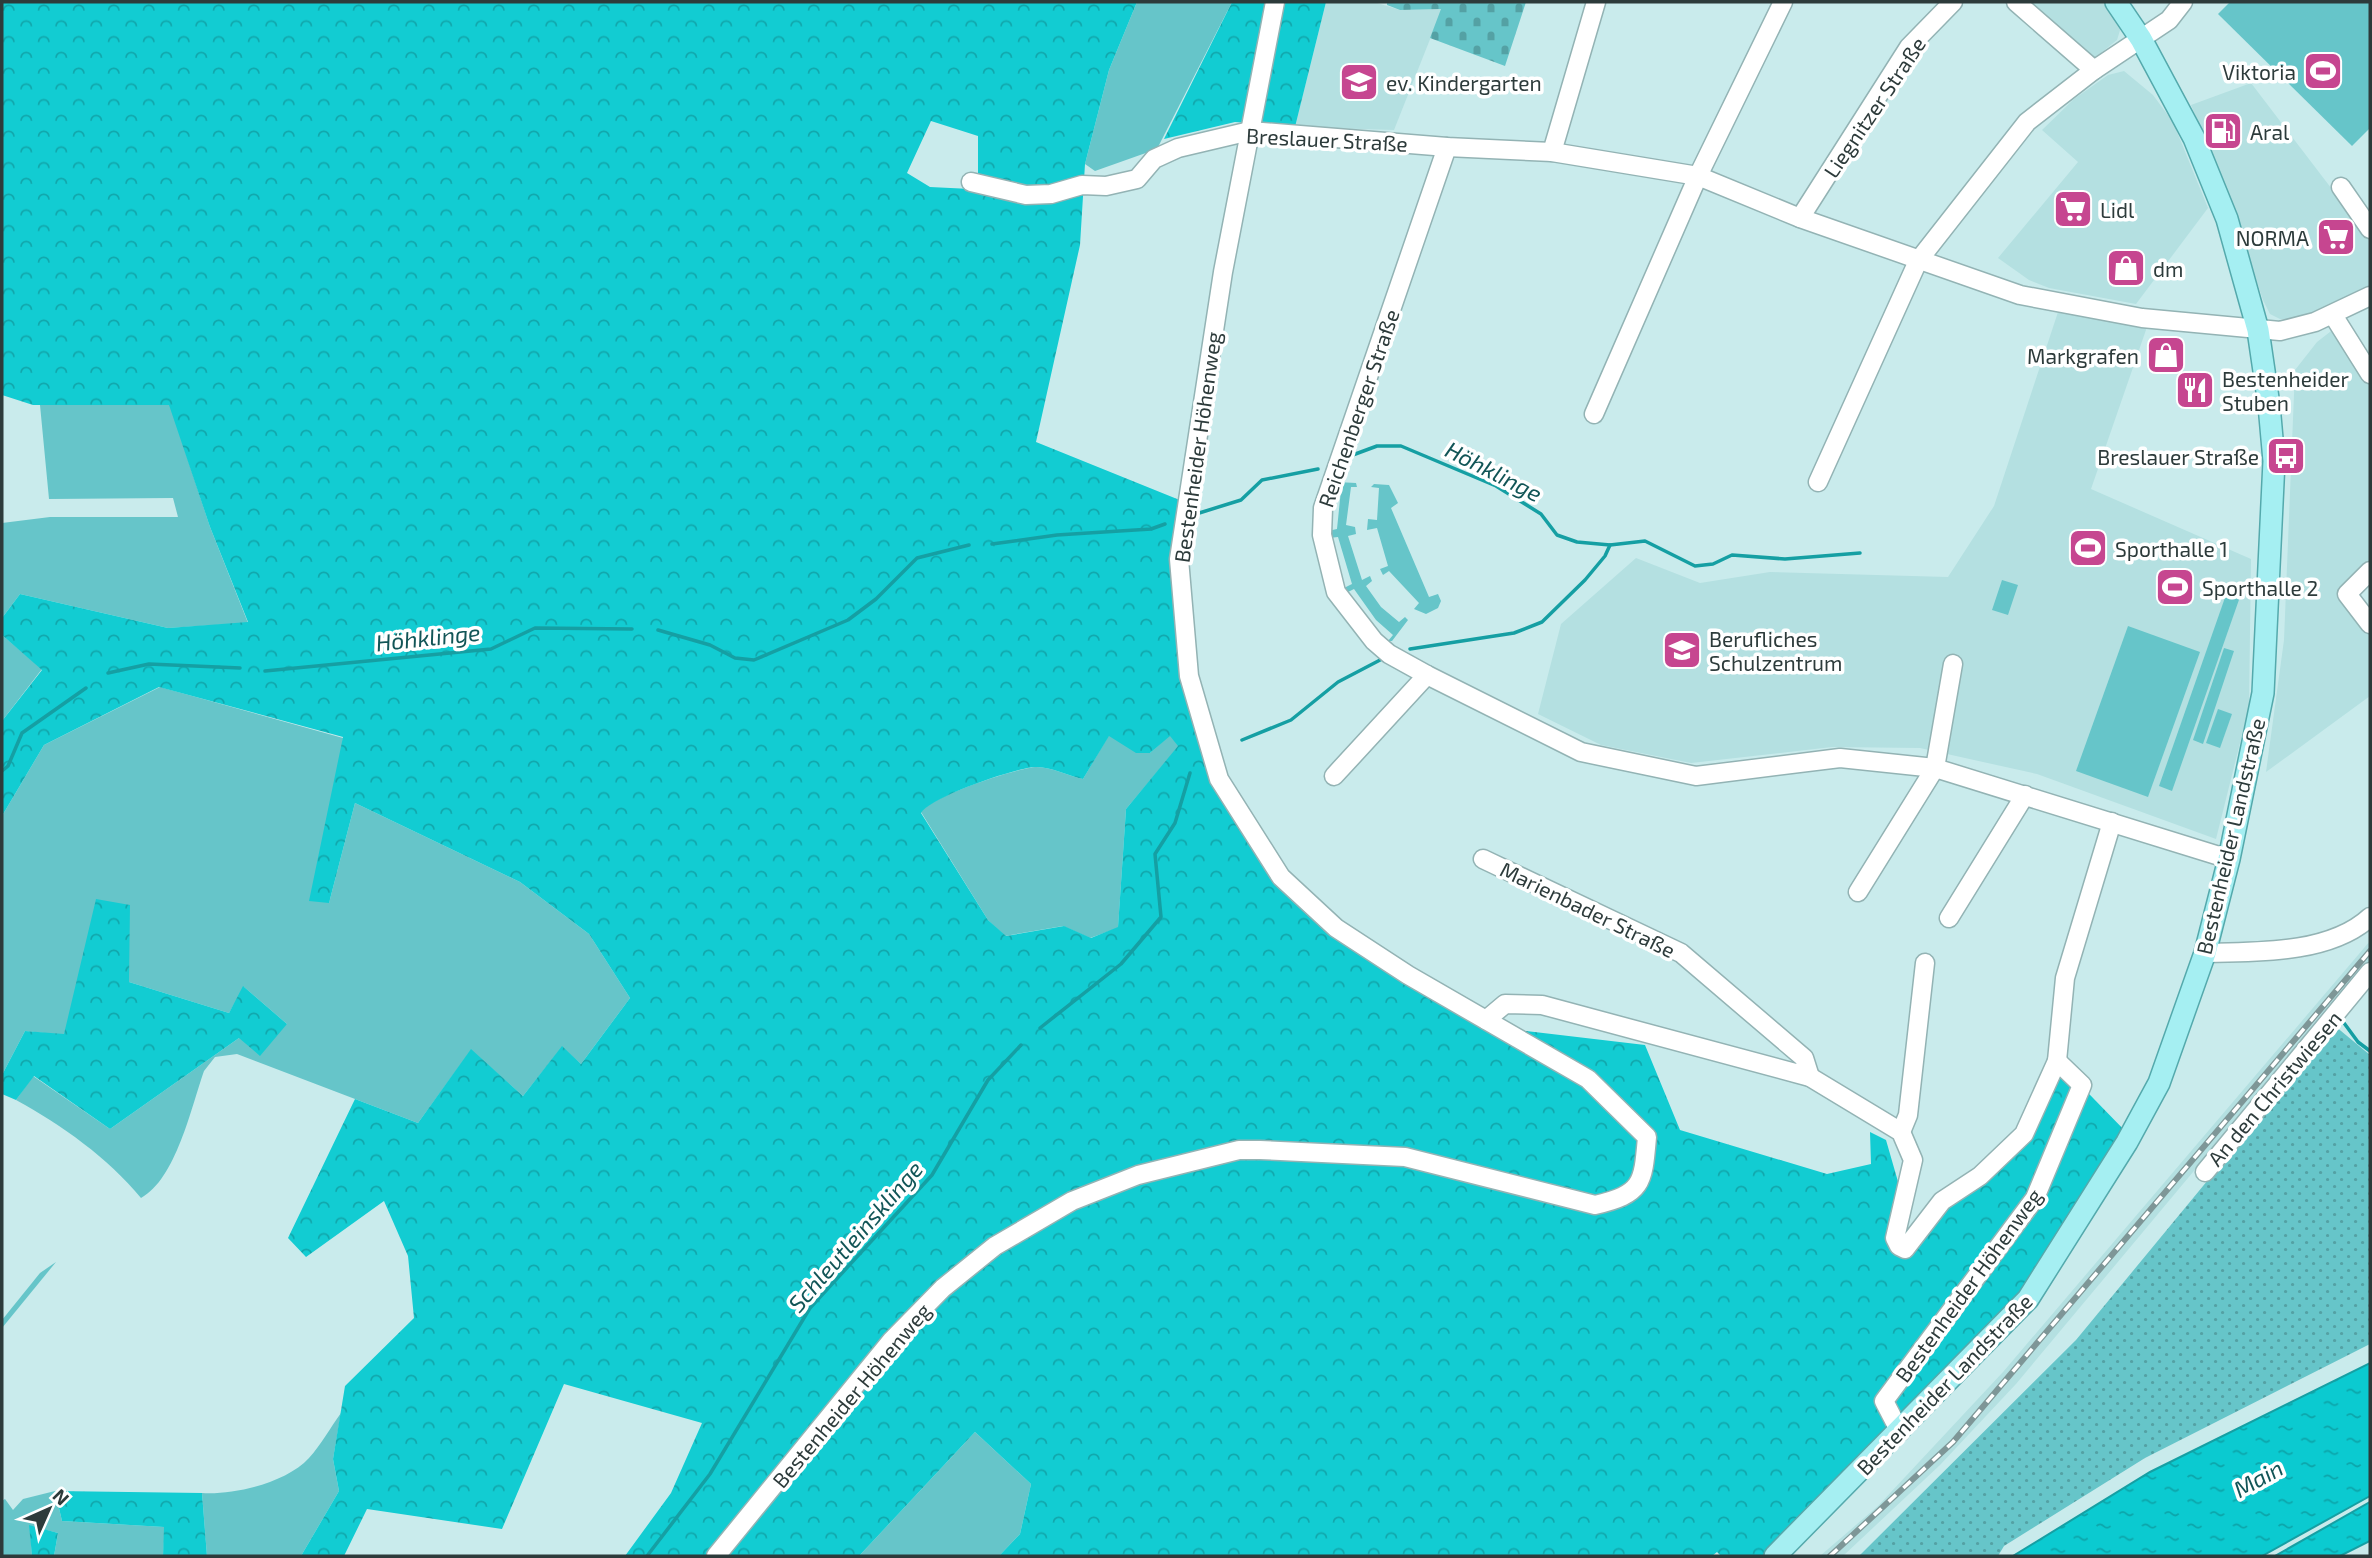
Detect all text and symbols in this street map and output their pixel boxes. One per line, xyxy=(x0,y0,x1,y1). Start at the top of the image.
street label: Liegnitzer Straße xyxy=(1818,32,1930,182)
sports icon: Viktoria xyxy=(2302,50,2344,92)
place label: Viktoria xyxy=(2222,59,2296,84)
school or university icon: ev. Kindergarten xyxy=(1338,61,1380,103)
place label: ev. Kindergarten xyxy=(1386,70,1542,95)
fuel station icon: Aral xyxy=(2202,110,2244,152)
place label: Aral xyxy=(2250,119,2290,144)
street label: Breslauer Straße xyxy=(1246,122,1408,156)
supermarket icon: Lidl xyxy=(2052,188,2094,230)
place label: Lidl xyxy=(2100,197,2135,222)
supermarket icon: NORMA xyxy=(2315,216,2357,258)
place label: NORMA xyxy=(2236,225,2309,250)
shop icon: dm xyxy=(2105,247,2147,289)
place label: dm xyxy=(2153,256,2183,281)
street label: Reichenberger Straße xyxy=(1312,306,1404,510)
street label: Bestenheider Höhenweg xyxy=(1168,330,1226,564)
shop icon: Markgrafen xyxy=(2145,334,2187,376)
place label: Markgrafen xyxy=(2027,343,2139,368)
place label: Bestenheider Stuben xyxy=(2222,366,2349,415)
restaurant icon: Bestenheider Stuben xyxy=(2174,369,2216,411)
water label: Höhklinge xyxy=(1441,435,1547,507)
bus stop icon: Breslauer Straße xyxy=(2265,435,2307,477)
place label: Breslauer Straße xyxy=(2097,444,2259,469)
sports icon: Sporthalle 1 xyxy=(2067,527,2109,569)
place label: Sporthalle 1 xyxy=(2115,536,2228,561)
sports icon: Sporthalle 2 xyxy=(2154,566,2196,608)
place label: Sporthalle 2 xyxy=(2202,575,2318,600)
water label: Höhklinge xyxy=(374,618,482,656)
place label: Berufliches Schulzentrum xyxy=(1709,626,1842,675)
school or university icon: Berufliches Schulzentrum xyxy=(1661,629,1703,671)
street label: Bestenheider Landstraße xyxy=(2191,715,2269,957)
street label: Marienbader Straße xyxy=(1496,856,1680,962)
street label: An den Christwiesen xyxy=(2202,1005,2346,1171)
water label: Schleutleinsklinge xyxy=(782,1155,928,1317)
street label: Bestenheider Höhenweg xyxy=(1889,1183,2047,1387)
street label: Bestenheider Landstraße xyxy=(1851,1288,2037,1480)
street label: Bestenheider Höhenweg xyxy=(767,1298,936,1492)
water label: Main xyxy=(2228,1453,2288,1503)
north arrow xyxy=(14,1474,84,1544)
text: N xyxy=(48,1484,74,1510)

